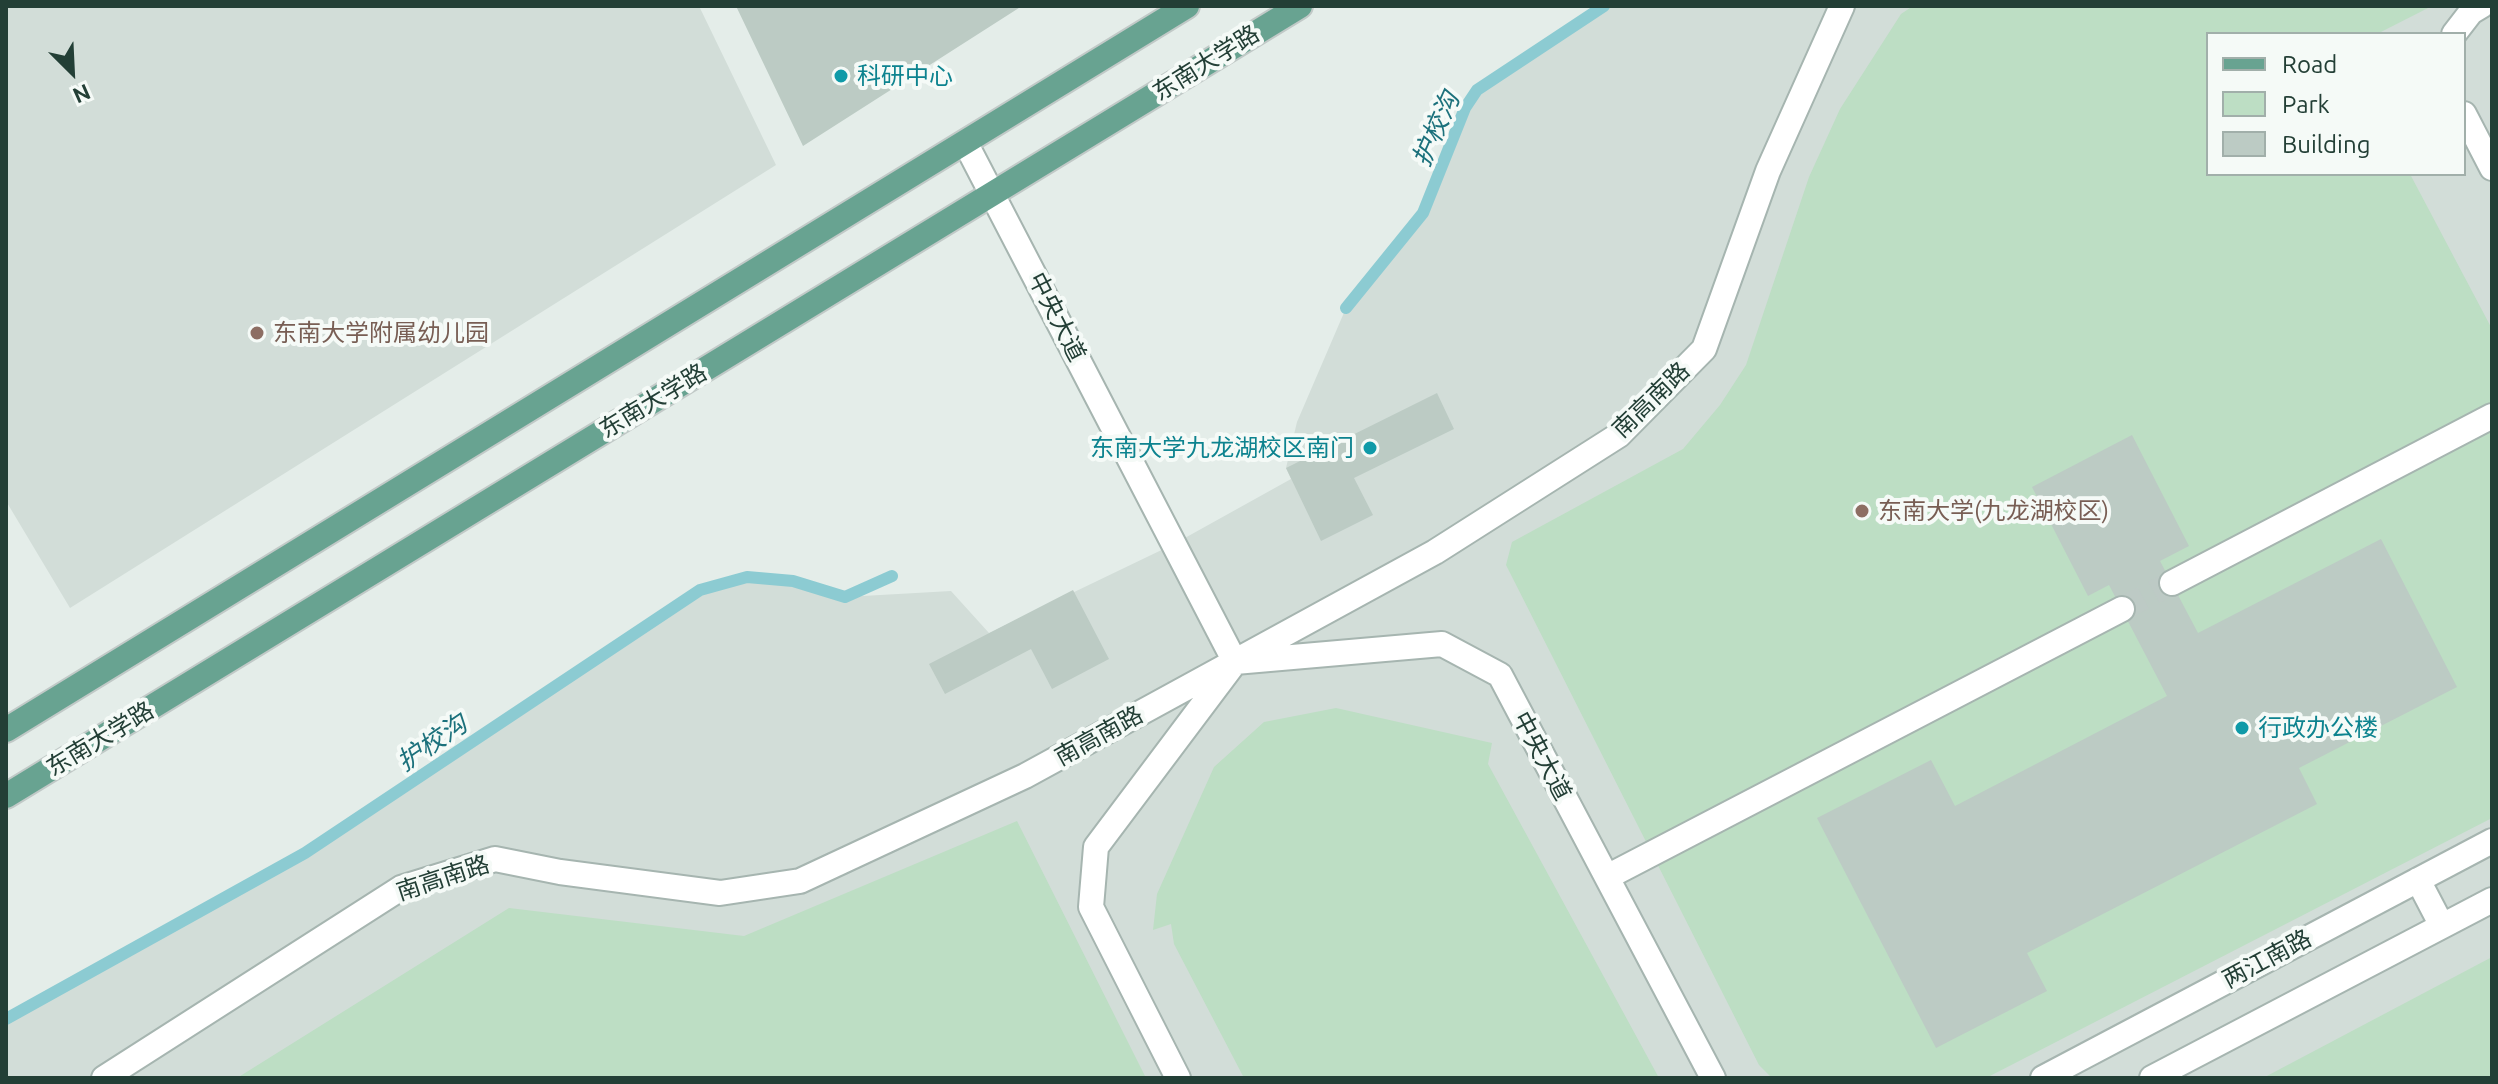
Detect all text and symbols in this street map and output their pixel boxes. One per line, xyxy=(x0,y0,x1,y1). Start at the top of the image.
street label: 东南大学路 xyxy=(1147,19,1265,107)
north arrow xyxy=(32,32,112,112)
legend xyxy=(2206,32,2466,176)
text: Road xyxy=(2282,51,2337,78)
place label: 科研中心 xyxy=(857,62,953,90)
marker: 科研中心 xyxy=(832,67,850,85)
text: N xyxy=(69,80,95,109)
water label: 护校沟 xyxy=(1406,87,1466,171)
text: Park xyxy=(2282,91,2330,118)
text: Building xyxy=(2282,131,2370,158)
street label: 中央大道 xyxy=(1022,268,1092,366)
place label: 东南大学附属幼儿园 xyxy=(273,319,489,347)
marker: 东南大学附属幼儿园 xyxy=(248,324,266,342)
street label: 南高南路 xyxy=(1606,356,1696,444)
street label: 东南大学路 xyxy=(594,358,712,444)
place label: 东南大学九龙湖校区南门 xyxy=(1090,434,1354,462)
marker: 东南大学九龙湖校区南门 xyxy=(1361,439,1379,457)
place label: 东南大学(九龙湖校区) xyxy=(1878,497,2109,525)
marker: 东南大学(九龙湖校区) xyxy=(1853,502,1871,520)
street label: 东南大学路 xyxy=(41,696,159,782)
street label: 南高南路 xyxy=(1050,700,1148,772)
street label: 中央大道 xyxy=(1507,707,1577,805)
water label: 护校沟 xyxy=(391,708,473,778)
place label: 行政办公楼 xyxy=(2258,714,2378,742)
marker: 行政办公楼 xyxy=(2233,719,2251,737)
street label: 南高南路 xyxy=(393,849,493,907)
street label: 两江南路 xyxy=(2218,924,2316,994)

